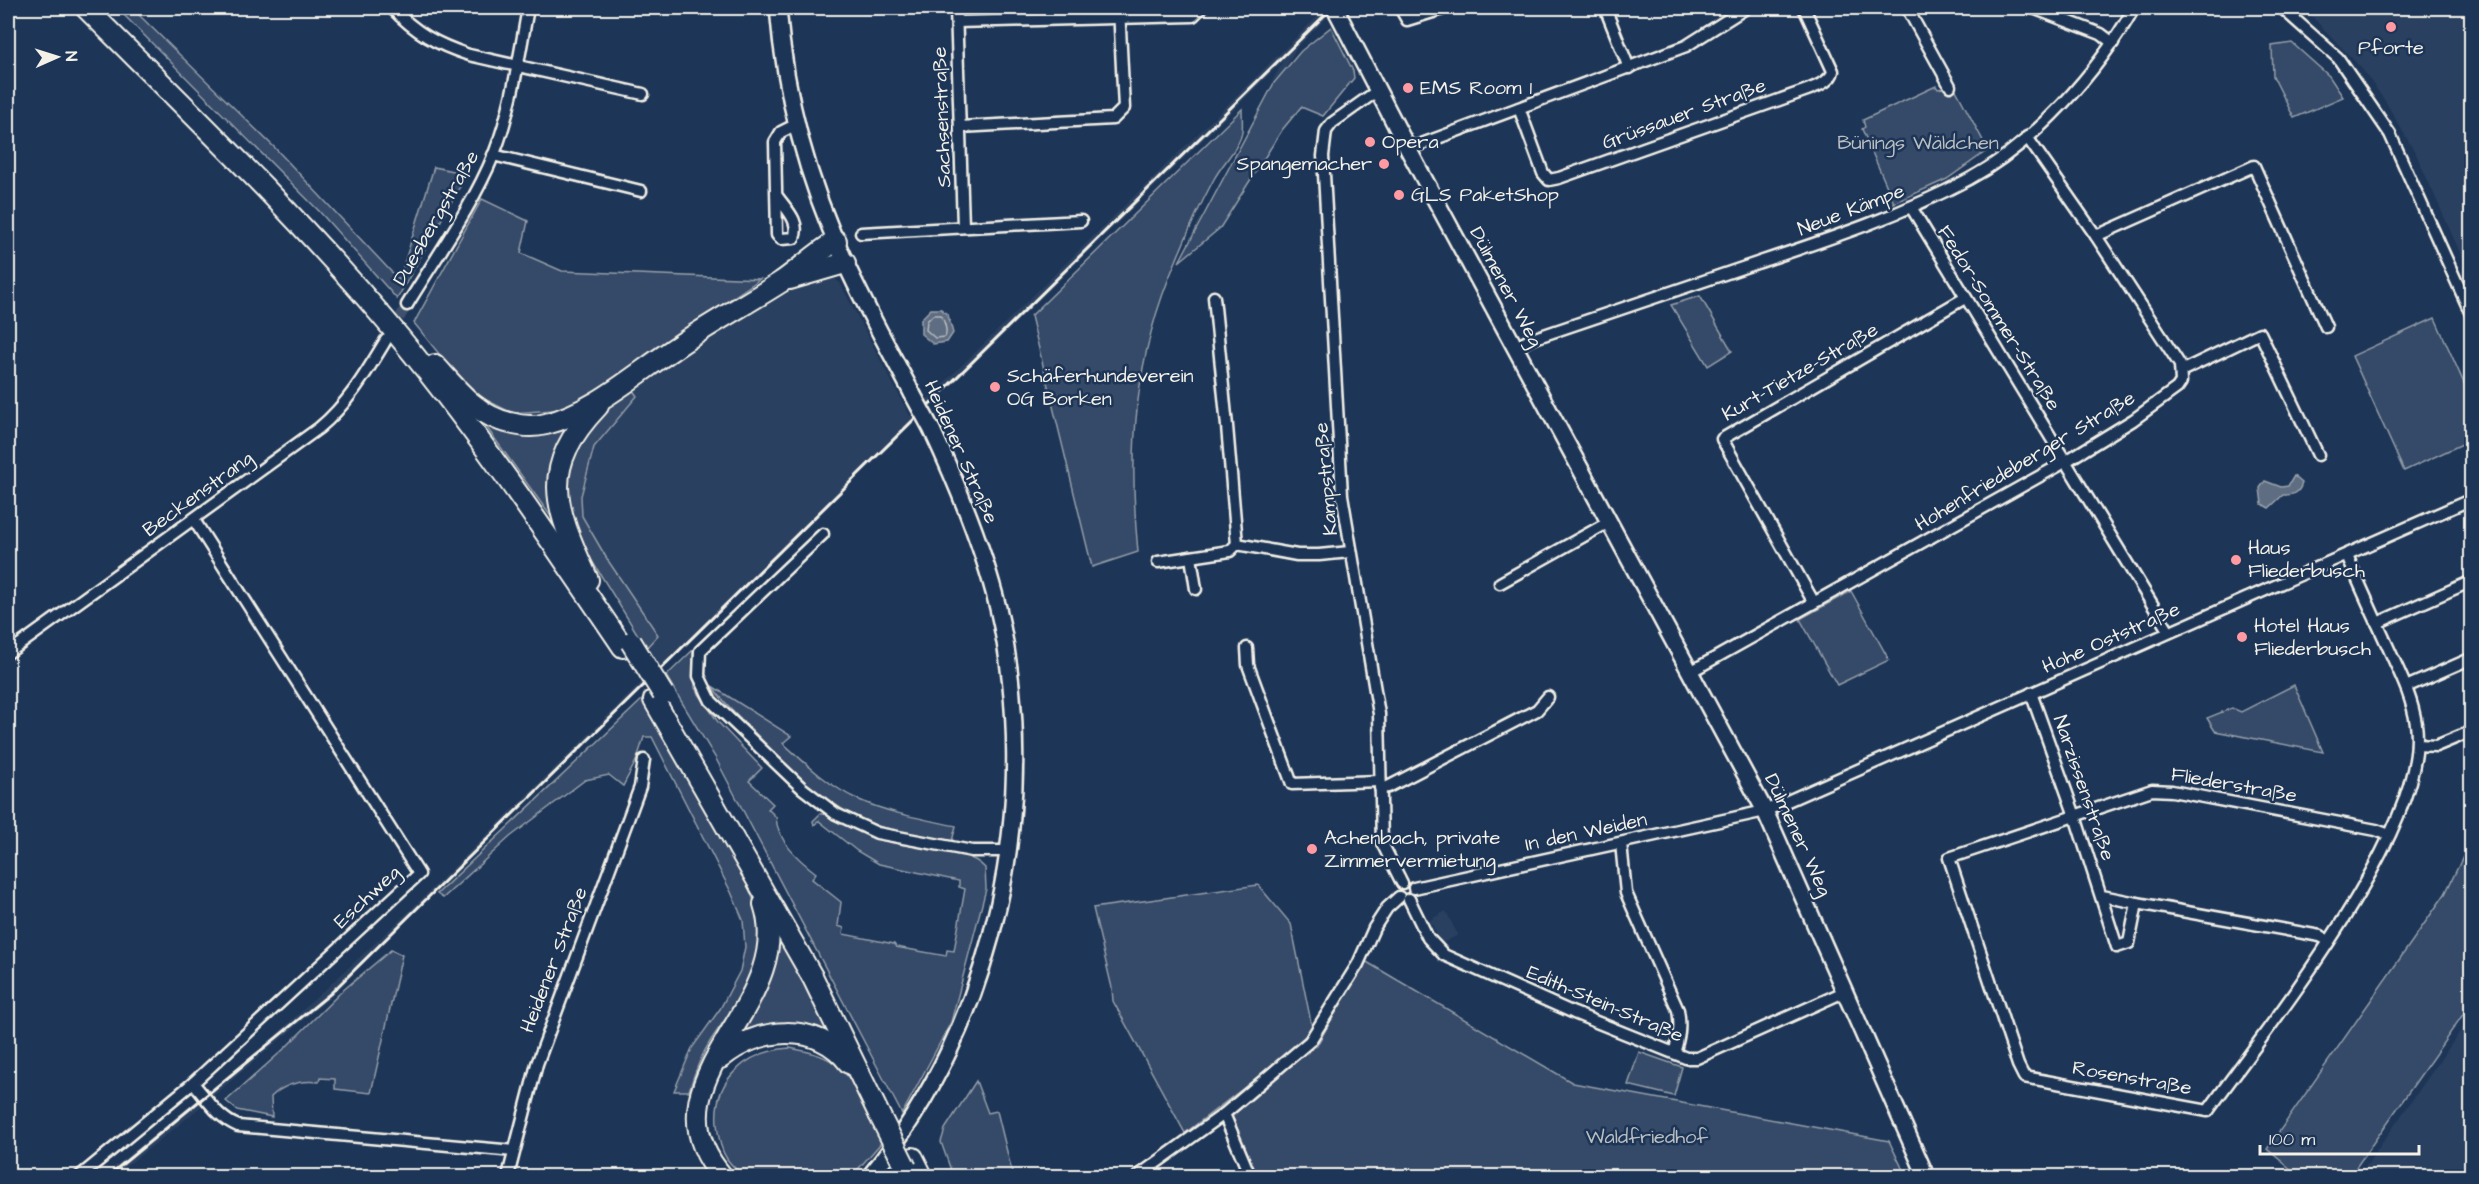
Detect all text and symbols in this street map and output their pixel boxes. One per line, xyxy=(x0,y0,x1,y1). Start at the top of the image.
marker: Pforte xyxy=(2384,20,2398,34)
north arrow xyxy=(27,27,87,87)
place label: Pforte xyxy=(2358,34,2424,62)
street label: Sachsenstraße xyxy=(926,46,958,188)
text: N xyxy=(60,51,82,62)
street label: Grüssauer Straße xyxy=(1598,71,1770,157)
place label: EMS Room 1 xyxy=(1420,74,1533,102)
marker: EMS Room 1 xyxy=(1401,81,1415,95)
place label: Opera xyxy=(1382,128,1439,156)
park label: Bünings Wäldchen xyxy=(1837,129,1999,158)
marker: Opera xyxy=(1363,135,1377,149)
street label: Duesbergstraße xyxy=(386,145,487,291)
place label: Spangemacher xyxy=(1237,150,1372,179)
marker: Spangemacher xyxy=(1377,157,1391,171)
street label: Neue Kämpe xyxy=(1794,177,1909,243)
place label: GLS PaketShop xyxy=(1411,181,1559,209)
marker: GLS PaketShop xyxy=(1392,188,1406,202)
street label: Fedor-Sommer-Straße xyxy=(1930,220,2068,416)
street label: Dülmener Weg xyxy=(1462,222,1549,353)
street label: Kurt-Tietze-Straße xyxy=(1717,316,1883,428)
place label: Schäferhundeverein OG Borken xyxy=(1007,362,1194,413)
street label: Heidener Straße xyxy=(917,376,1005,528)
marker: Schäferhundeverein OG Borken xyxy=(988,380,1002,394)
street label: Hohenfriedeberger Straße xyxy=(1910,384,2141,539)
street label: Kampstraße xyxy=(1307,421,1345,537)
street label: Beckenstrang xyxy=(137,444,260,544)
place label: Haus Fliederbusch xyxy=(2248,534,2365,585)
marker: Haus Fliederbusch xyxy=(2229,553,2243,567)
street label: Hohe Oststraße xyxy=(2038,595,2184,681)
place label: Hotel Haus Fliederbusch xyxy=(2254,612,2371,663)
marker: Hotel Haus Fliederbusch xyxy=(2235,630,2249,644)
street label: Narzissenstraße xyxy=(2046,712,2122,865)
street label: Fliederstraße xyxy=(2169,760,2299,810)
street label: Dülmener Weg xyxy=(1756,769,1839,901)
street label: In den Weiden xyxy=(1523,805,1649,859)
place label: Achenbach, private Zimmervermietung xyxy=(1324,824,1501,876)
marker: Achenbach, private Zimmervermietung xyxy=(1305,842,1319,856)
street label: Eschweg xyxy=(328,859,407,936)
street label: Heidener Straße xyxy=(513,883,595,1037)
street label: Edith-Stein-Straße xyxy=(1522,958,1688,1050)
street label: Rosenstraße xyxy=(2070,1054,2194,1102)
scale bar xyxy=(2260,1118,2419,1156)
park label: Waldfriedhof xyxy=(1586,1123,1708,1151)
text: 100 m xyxy=(2269,1127,2315,1152)

